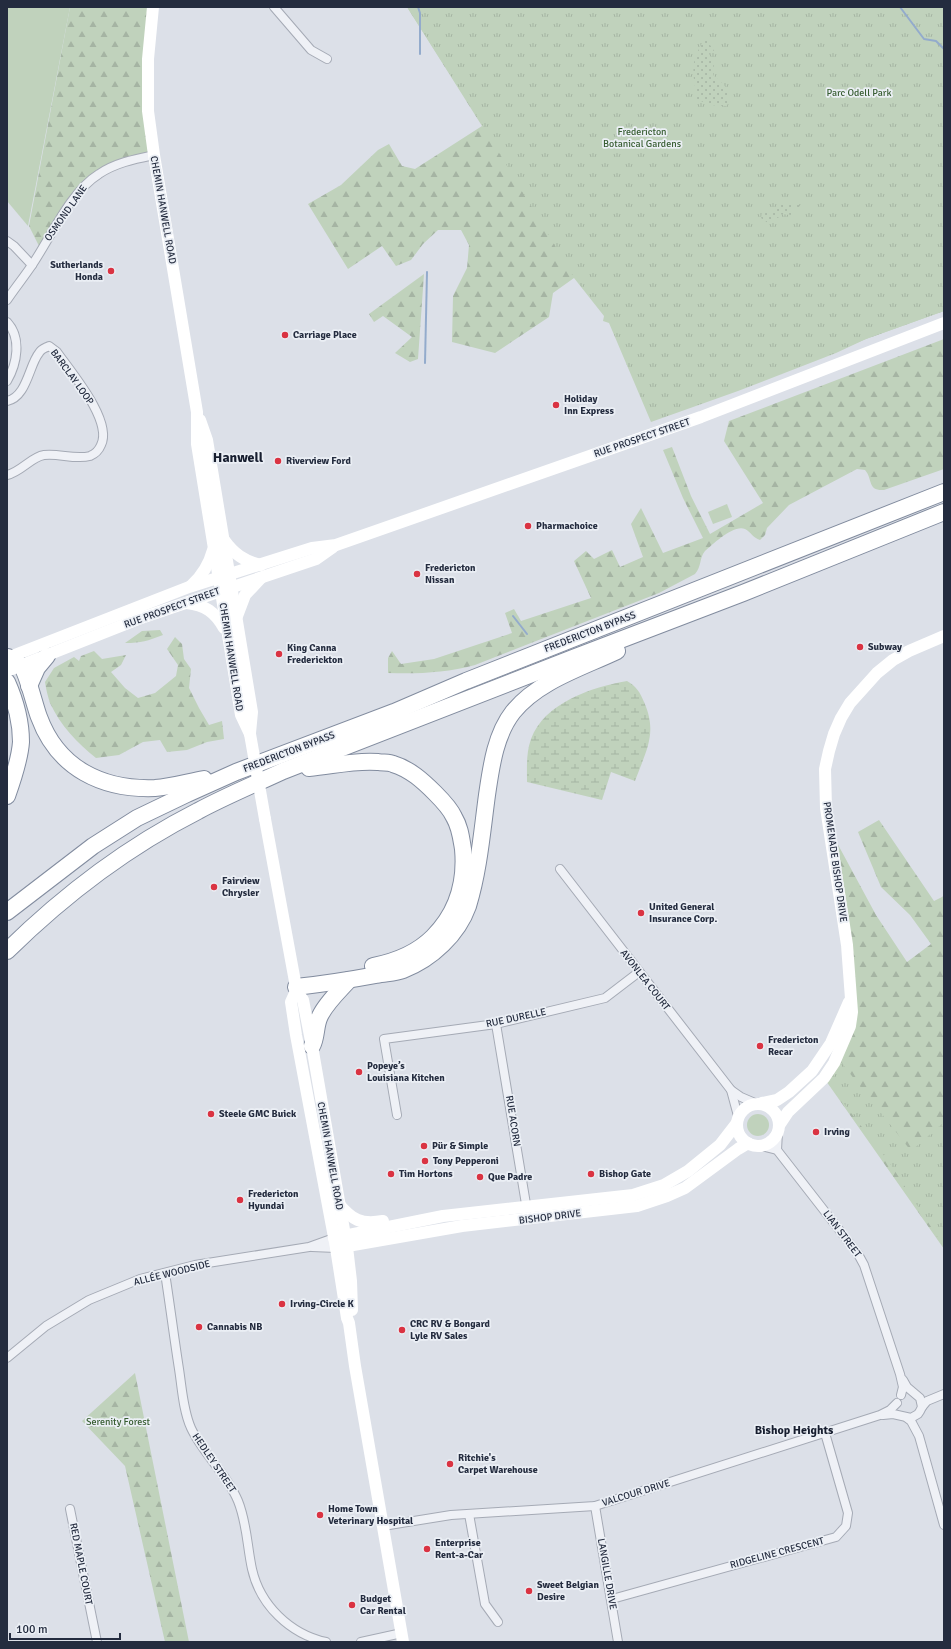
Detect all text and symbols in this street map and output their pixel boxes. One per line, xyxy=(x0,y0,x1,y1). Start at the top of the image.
park label: Parc Odell Park xyxy=(827,87,892,99)
park label: Fredericton Botanical Gardens xyxy=(603,126,682,150)
street label: CHEMIN HANWELL ROAD xyxy=(148,155,178,265)
street label: OSMOND LANE xyxy=(42,182,90,243)
place label: Sutherlands Honda xyxy=(50,259,104,283)
marker: Sutherlands Honda xyxy=(106,266,116,276)
place label: Carriage Place xyxy=(293,329,357,341)
marker: Carriage Place xyxy=(280,330,290,340)
street label: BARCLAY LOOP xyxy=(48,347,96,407)
place label: Holiday Inn Express xyxy=(564,393,614,417)
marker: Holiday Inn Express xyxy=(551,400,561,410)
street label: RUE PROSPECT STREET xyxy=(592,416,692,460)
district label: Hanwell xyxy=(213,449,264,466)
place label: Riverview Ford xyxy=(286,455,351,467)
marker: Riverview Ford xyxy=(273,456,283,466)
place label: Pharmachoice xyxy=(536,520,598,532)
marker: Pharmachoice xyxy=(523,521,533,531)
place label: Fredericton Nissan xyxy=(425,562,476,586)
marker: Fredericton Nissan xyxy=(412,569,422,579)
street label: RUE PROSPECT STREET xyxy=(123,585,222,631)
street label: CHEMIN HANWELL ROAD xyxy=(217,602,245,712)
street label: FREDERICTON BYPASS xyxy=(542,609,638,655)
place label: Subway xyxy=(868,641,902,653)
place label: King Canna Frederickton xyxy=(287,642,343,666)
marker: Subway xyxy=(855,642,865,652)
marker: King Canna Frederickton xyxy=(274,649,284,659)
street label: FREDERICTON BYPASS xyxy=(241,729,337,775)
street label: PROMENADE BISHOP DRIVE xyxy=(821,801,849,923)
place label: Fairview Chrysler xyxy=(222,875,260,899)
marker: Fairview Chrysler xyxy=(209,882,219,892)
place label: United General Insurance Corp. xyxy=(649,901,717,925)
marker: United General Insurance Corp. xyxy=(636,908,646,918)
street label: AVONLEA COURT xyxy=(618,947,672,1013)
street label: RUE DURELLE xyxy=(485,1006,547,1030)
place label: Fredericton Recar xyxy=(768,1034,819,1058)
marker: Fredericton Recar xyxy=(755,1041,765,1051)
place label: Popeye’s Louisiana Kitchen xyxy=(367,1060,445,1084)
marker: Popeye’s Louisiana Kitchen xyxy=(354,1067,364,1077)
street label: RUE ACORN xyxy=(503,1095,523,1147)
street label: CHEMIN HANWELL ROAD xyxy=(315,1101,345,1211)
place label: Steele GMC Buick xyxy=(219,1108,297,1120)
marker: Steele GMC Buick xyxy=(206,1109,216,1119)
place label: Irving xyxy=(824,1126,851,1138)
marker: Irving xyxy=(811,1127,821,1137)
place label: Pür & Simple xyxy=(432,1140,488,1152)
marker: Pür & Simple xyxy=(419,1141,429,1151)
place label: Tony Pepperoni xyxy=(433,1155,499,1167)
marker: Tony Pepperoni xyxy=(420,1156,430,1166)
place label: Tim Hortons xyxy=(399,1168,453,1180)
place label: Bishop Gate xyxy=(599,1168,651,1180)
marker: Tim Hortons xyxy=(386,1169,396,1179)
marker: Bishop Gate xyxy=(586,1169,596,1179)
place label: Que Padre xyxy=(488,1171,532,1183)
marker: Que Padre xyxy=(475,1172,485,1182)
place label: Fredericton Hyundai xyxy=(248,1188,299,1212)
marker: Fredericton Hyundai xyxy=(235,1195,245,1205)
street label: BISHOP DRIVE xyxy=(518,1207,582,1227)
street label: LIAN STREET xyxy=(820,1208,864,1260)
street label: ALLÉE WOODSIDE xyxy=(132,1257,212,1288)
place label: Irving-Circle K xyxy=(290,1298,354,1310)
marker: Irving-Circle K xyxy=(277,1299,287,1309)
place label: CRC RV & Bongard Lyle RV Sales xyxy=(410,1318,491,1342)
place label: Cannabis NB xyxy=(207,1321,262,1333)
marker: Cannabis NB xyxy=(194,1322,204,1332)
marker: CRC RV & Bongard Lyle RV Sales xyxy=(397,1325,407,1335)
park label: Serenity Forest xyxy=(86,1416,151,1428)
district label: Bishop Heights xyxy=(755,1423,834,1438)
street label: HEDLEY STREET xyxy=(190,1431,238,1495)
place label: Ritchie's Carpet Warehouse xyxy=(458,1452,538,1476)
marker: Ritchie's Carpet Warehouse xyxy=(445,1459,455,1469)
street label: VALCOUR DRIVE xyxy=(600,1477,672,1509)
place label: Home Town Veterinary Hospital xyxy=(328,1503,413,1527)
marker: Home Town Veterinary Hospital xyxy=(315,1510,325,1520)
street label: RED MAPLE COURT xyxy=(67,1522,95,1606)
street label: RIDGELINE CRESCENT xyxy=(729,1535,825,1571)
place label: Enterprise Rent-a-Car xyxy=(435,1537,483,1561)
street label: LANGILLE DRIVE xyxy=(595,1537,619,1611)
marker: Enterprise Rent-a-Car xyxy=(422,1544,432,1554)
place label: Sweet Belgian Desire xyxy=(537,1579,599,1603)
marker: Sweet Belgian Desire xyxy=(524,1586,534,1596)
place label: Budget Car Rental xyxy=(360,1593,406,1617)
marker: Budget Car Rental xyxy=(347,1600,357,1610)
scale bar xyxy=(10,1615,120,1641)
text: 100 m xyxy=(16,1622,48,1637)

